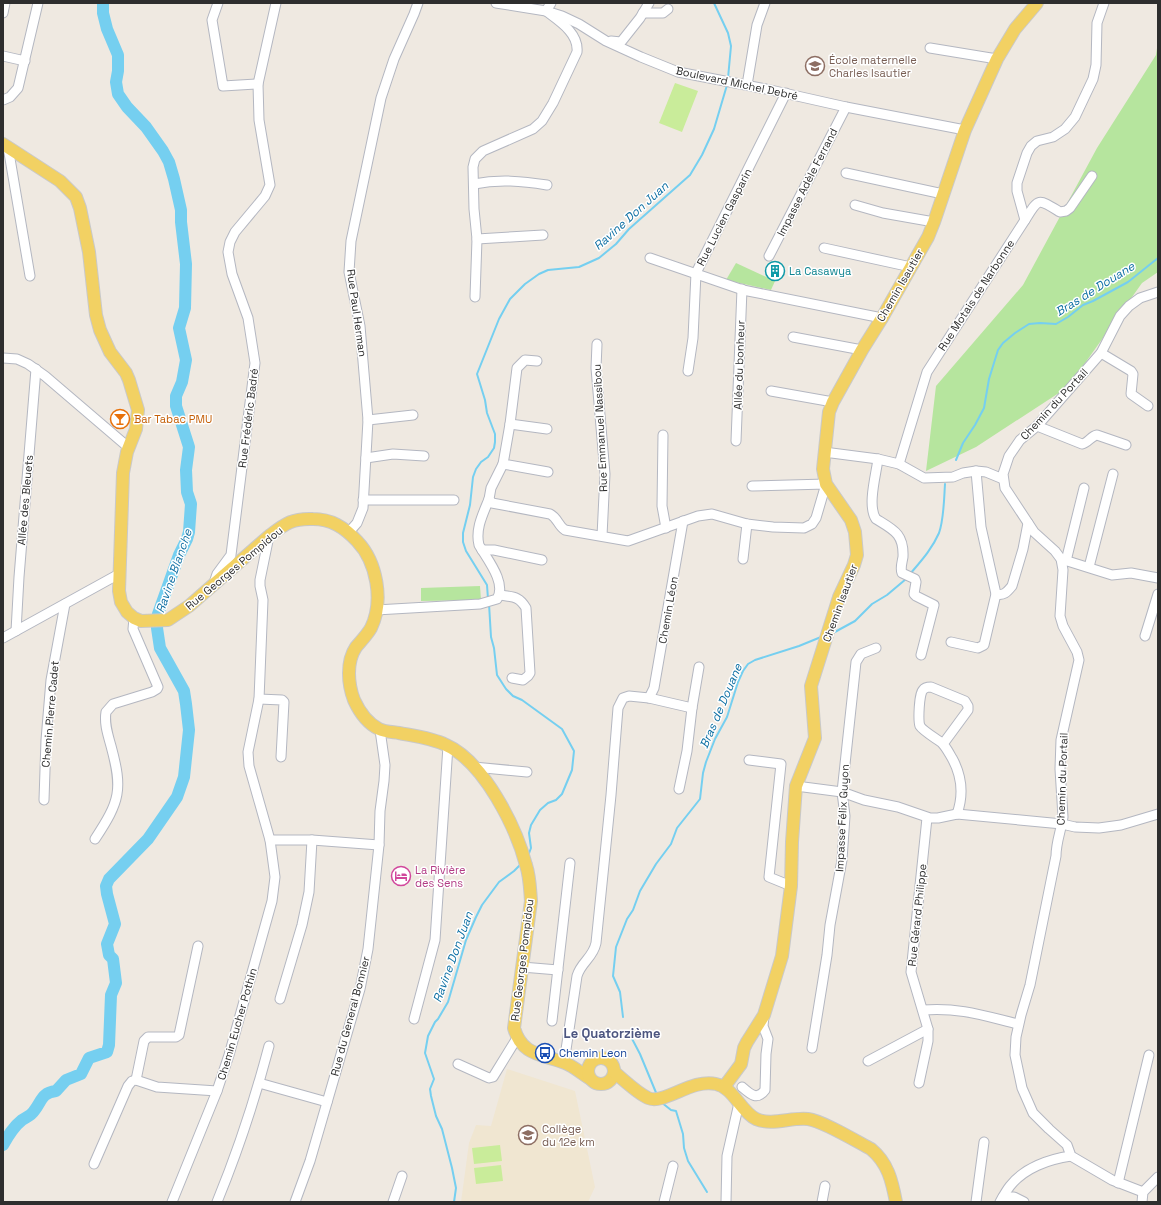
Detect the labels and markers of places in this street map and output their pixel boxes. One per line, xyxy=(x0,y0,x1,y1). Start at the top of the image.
place label: École maternelle Charles Isautier xyxy=(829,53,917,80)
school or university icon: École maternelle Charles Isautier xyxy=(804,55,826,77)
building icon: La Casawya xyxy=(764,260,786,282)
place label: La Casawya xyxy=(789,264,852,278)
bar icon: Bar Tabac PMU xyxy=(109,408,131,430)
place label: Bar Tabac PMU xyxy=(134,412,212,426)
place label: La Rivière des Sens xyxy=(415,863,465,890)
hotel icon: La Rivière des Sens xyxy=(390,865,412,887)
bus stop icon: Chemin Leon xyxy=(534,1042,556,1064)
place label: Chemin Leon xyxy=(559,1046,627,1060)
place label: Collège du 12e km xyxy=(542,1122,595,1149)
school or university icon: Collège du 12e km xyxy=(517,1124,539,1146)

